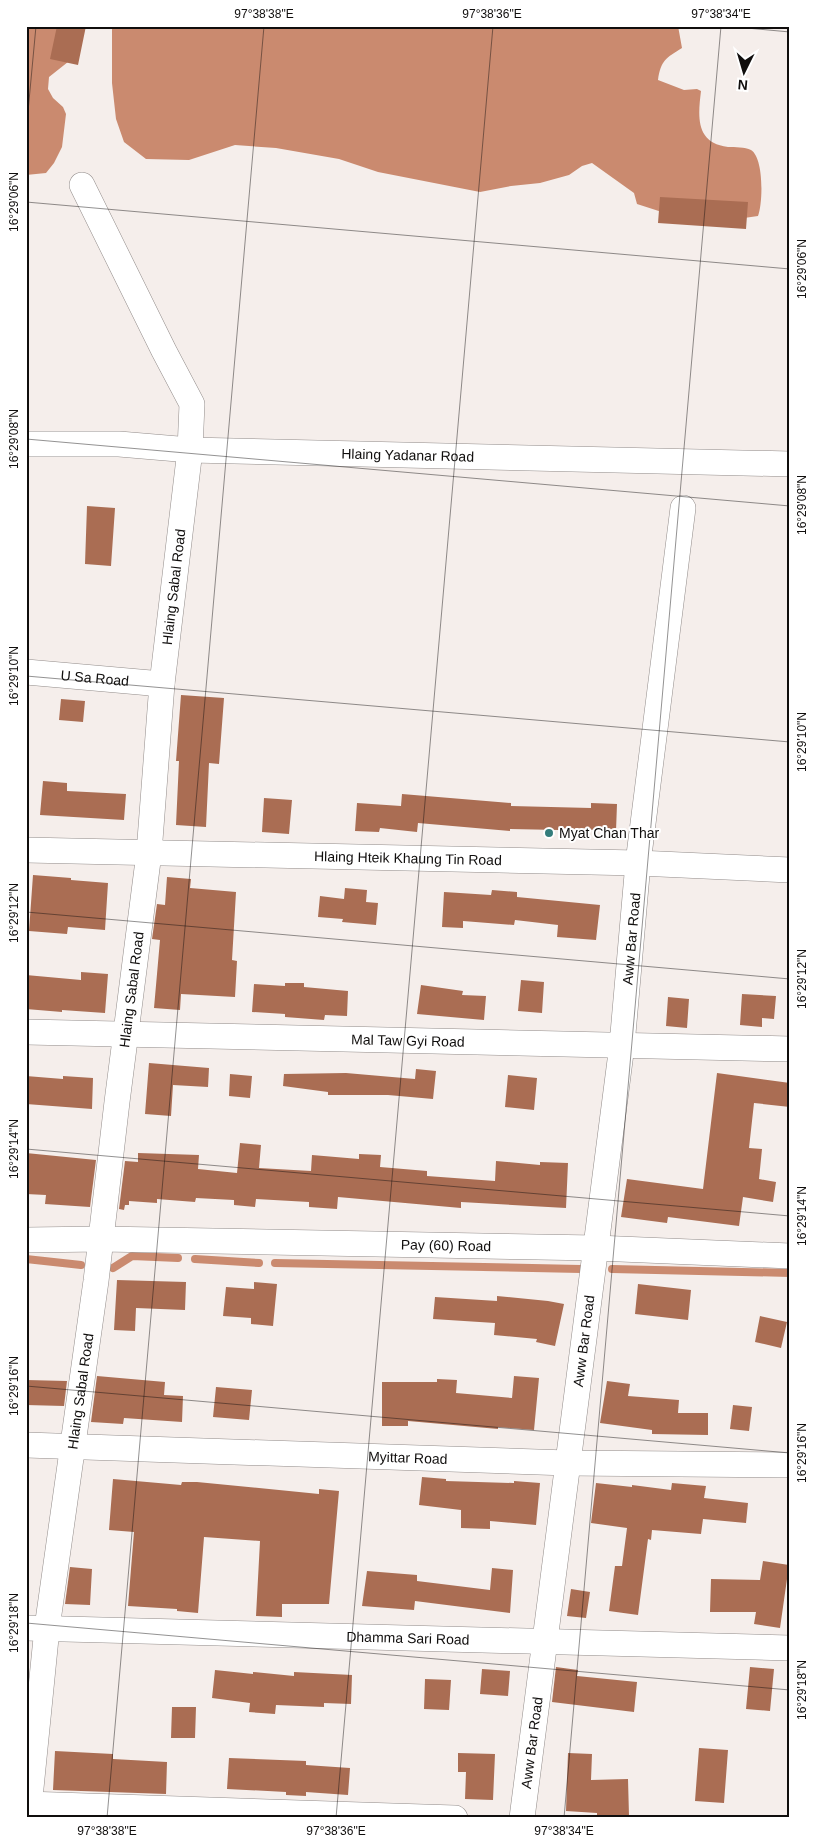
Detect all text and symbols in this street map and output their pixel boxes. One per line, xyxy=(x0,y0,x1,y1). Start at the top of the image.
text: 97°38'38"E xyxy=(234,7,294,21)
text: 97°38'36"E xyxy=(462,7,522,21)
text: 97°38'34"E xyxy=(691,7,751,21)
north arrow xyxy=(718,48,768,98)
text: N xyxy=(737,77,749,93)
text: 16°29'06"N xyxy=(7,172,21,232)
text: 16°29'06"N xyxy=(795,239,809,299)
text: 16°29'08"N xyxy=(7,409,21,469)
street label: Hlaing Yadanar Road xyxy=(341,446,474,465)
text: 16°29'08"N xyxy=(795,475,809,535)
street label: Hlaing Sabal Road xyxy=(159,528,189,646)
text: 16°29'10"N xyxy=(7,646,21,706)
street label: U Sa Road xyxy=(60,667,130,689)
text: 16°29'10"N xyxy=(795,712,809,772)
place label: Myat Chan Thar xyxy=(559,825,659,841)
marker: Myat Chan Thar xyxy=(543,827,555,839)
street label: Hlaing Hteik Khaung Tin Road xyxy=(314,848,502,868)
text: 16°29'12"N xyxy=(7,883,21,943)
street label: Aww Bar Road xyxy=(619,892,643,986)
street label: Hlaing Sabal Road xyxy=(116,931,147,1049)
text: 16°29'12"N xyxy=(795,949,809,1009)
street label: Mal Taw Gyi Road xyxy=(351,1031,465,1050)
text: 16°29'14"N xyxy=(7,1119,21,1179)
text: 16°29'14"N xyxy=(795,1186,809,1246)
street label: Pay (60) Road xyxy=(401,1236,491,1254)
street label: Aww Bar Road xyxy=(570,1294,598,1388)
street label: Hlaing Sabal Road xyxy=(64,1332,97,1450)
text: 16°29'16"N xyxy=(7,1356,21,1416)
text: 16°29'16"N xyxy=(795,1423,809,1483)
street label: Myittar Road xyxy=(368,1448,448,1467)
text: 16°29'18"N xyxy=(7,1593,21,1653)
street label: Dhamma Sari Road xyxy=(346,1628,470,1648)
text: 16°29'18"N xyxy=(795,1660,809,1720)
street label: Aww Bar Road xyxy=(518,1696,546,1789)
text: 97°38'38"E xyxy=(77,1824,137,1838)
text: 97°38'36"E xyxy=(306,1824,366,1838)
text: 97°38'34"E xyxy=(534,1824,594,1838)

